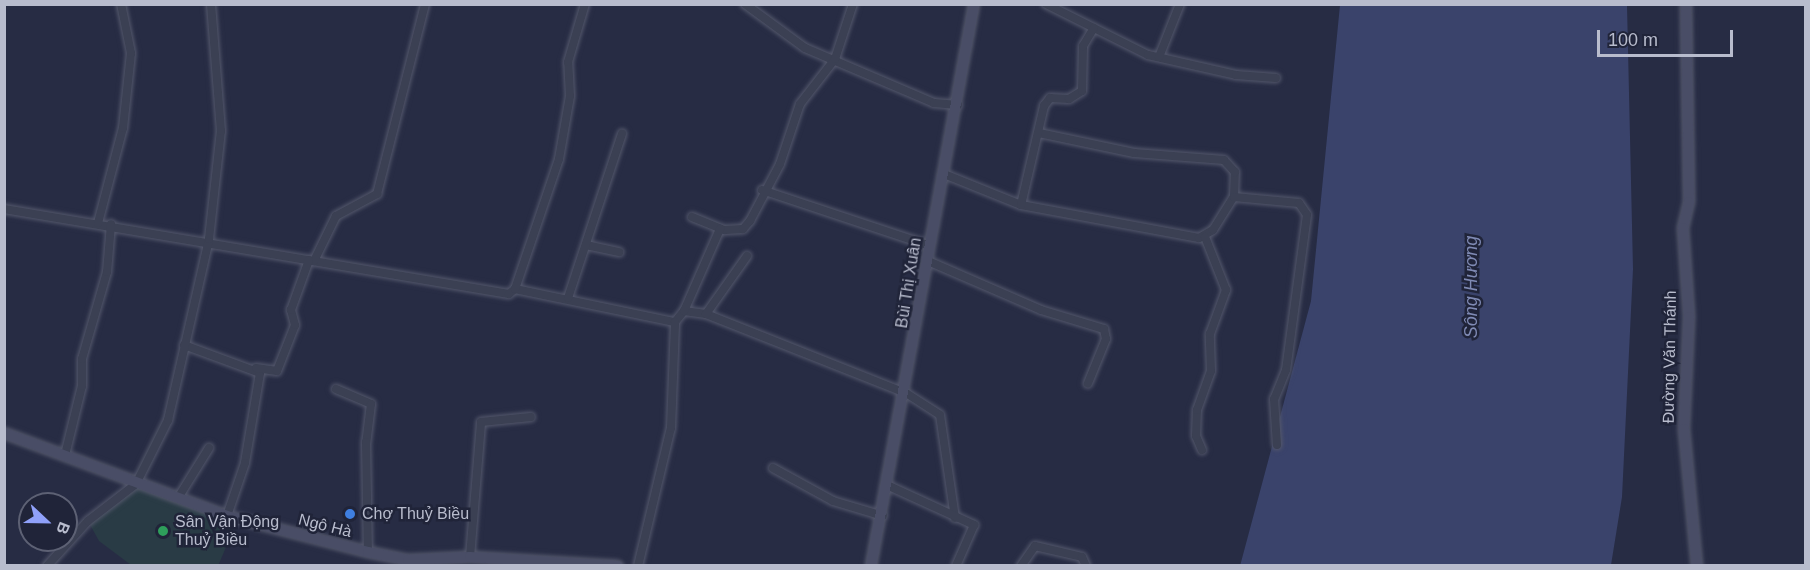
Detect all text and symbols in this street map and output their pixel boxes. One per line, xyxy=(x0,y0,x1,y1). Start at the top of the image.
scale bar xyxy=(1600,18,1736,56)
text: 100 m xyxy=(1608,30,1658,50)
street label: Bùi Thị Xuân xyxy=(892,236,926,330)
water label: Sông Hương xyxy=(1460,236,1482,338)
street label: Đường Văn Thánh xyxy=(1659,290,1681,424)
north arrow xyxy=(18,492,78,552)
place label: Chợ Thuỷ Biều xyxy=(362,504,469,524)
marker: Chợ Thuỷ Biều xyxy=(343,507,357,521)
street label: Ngô Hà xyxy=(296,510,354,542)
place label: Sân Vận Động Thuỷ Biều xyxy=(175,512,279,550)
text: B xyxy=(53,520,73,537)
marker: Sân Vận Động Thuỷ Biều xyxy=(156,524,170,538)

